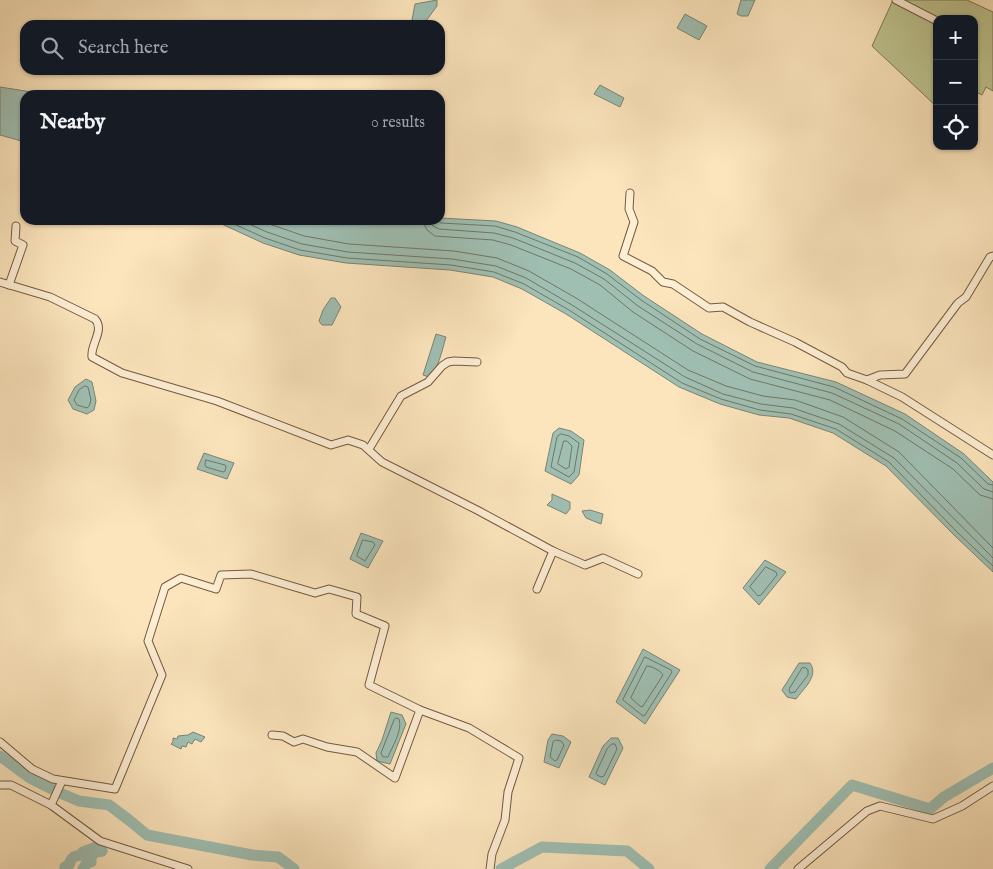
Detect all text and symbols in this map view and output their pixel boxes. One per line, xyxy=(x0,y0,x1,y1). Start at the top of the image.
map controls xyxy=(933,15,978,150)
button: + xyxy=(933,15,978,60)
search box xyxy=(20,20,445,75)
icon: search xyxy=(38,34,66,62)
text: Search here xyxy=(78,36,169,60)
button: − xyxy=(933,60,978,105)
button: locate xyxy=(933,105,978,150)
text: Nearby xyxy=(40,109,105,136)
text: 0 results xyxy=(371,113,425,133)

